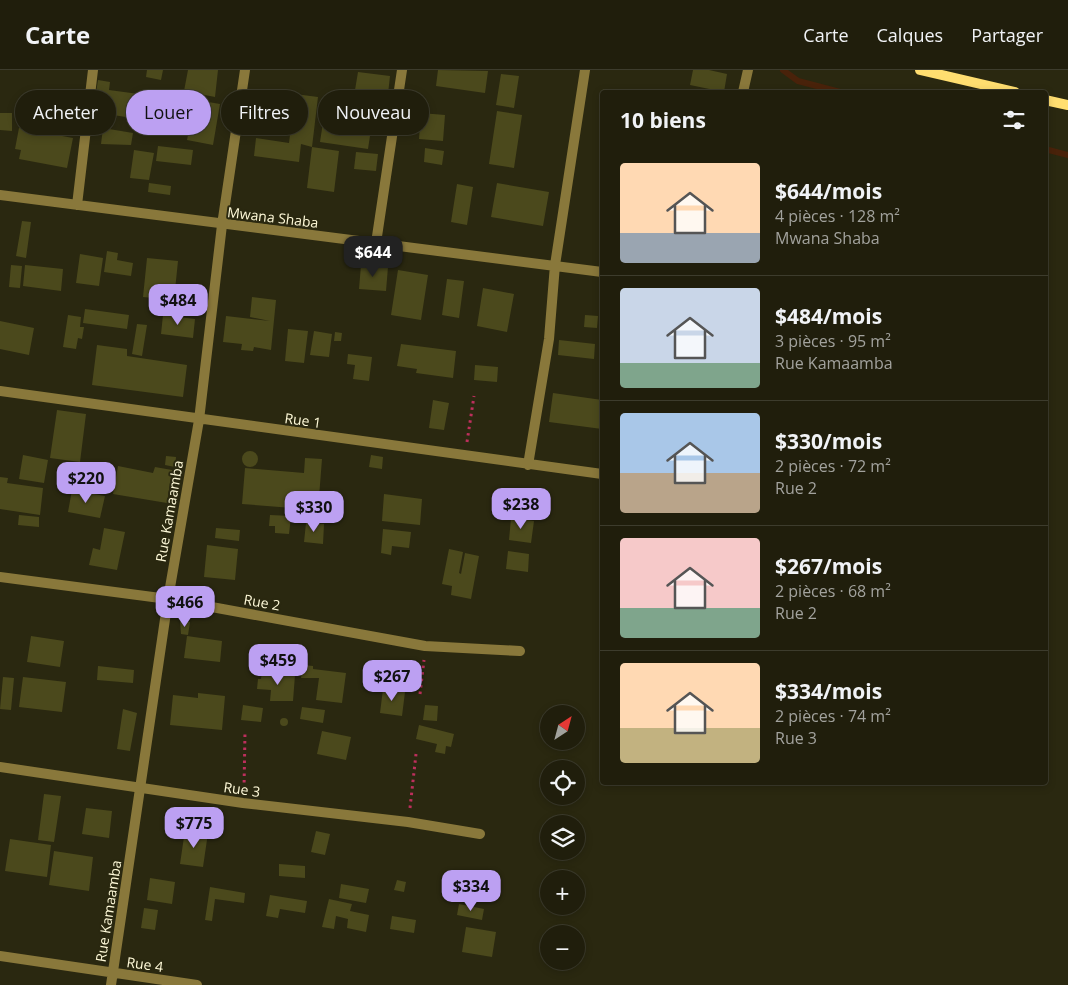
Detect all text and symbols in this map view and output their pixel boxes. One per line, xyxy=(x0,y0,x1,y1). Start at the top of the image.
text: Carte xyxy=(25,18,90,51)
text: Carte xyxy=(803,23,849,47)
text: Calques xyxy=(877,23,943,47)
text: Partager xyxy=(971,23,1043,47)
chip: Acheter xyxy=(15,90,116,135)
chip: Louer xyxy=(126,90,211,135)
chip: Filtres xyxy=(221,90,308,135)
chip: Nouveau xyxy=(318,90,429,135)
text: 10 biens xyxy=(620,106,706,134)
icon: filters xyxy=(1000,106,1028,134)
text: $644/mois xyxy=(775,177,882,205)
icon: home xyxy=(660,183,720,243)
street label: Mwana Shaba xyxy=(226,202,320,232)
text: 4 pièces · 128 m² xyxy=(775,205,900,227)
text: Mwana Shaba xyxy=(775,227,880,249)
pin: $644 xyxy=(343,236,403,278)
text: $644 xyxy=(355,241,391,263)
pin: $484 xyxy=(148,284,208,326)
text: $484 xyxy=(160,289,196,311)
text: $484/mois xyxy=(775,302,882,330)
icon: home xyxy=(660,308,720,368)
text: 3 pièces · 95 m² xyxy=(775,330,891,352)
text: Rue Kamaamba xyxy=(775,352,893,374)
street label: Rue 1 xyxy=(283,408,323,432)
text: $330/mois xyxy=(775,427,882,455)
icon: home xyxy=(660,433,720,493)
text: 2 pièces · 72 m² xyxy=(775,455,891,477)
street label: Rue Kamaamba xyxy=(151,459,187,563)
pin: $220 xyxy=(56,462,116,504)
text: $220 xyxy=(68,467,104,489)
text: Rue 2 xyxy=(775,477,817,499)
pin: $238 xyxy=(491,488,551,530)
pin: $330 xyxy=(284,490,344,533)
text: $238 xyxy=(503,493,539,515)
text: $330 xyxy=(296,496,332,518)
text: $267/mois xyxy=(775,552,882,580)
icon: home xyxy=(660,558,720,618)
text: 2 pièces · 68 m² xyxy=(775,580,891,602)
pin: $466 xyxy=(155,586,215,628)
street label: Rue 2 xyxy=(242,589,282,615)
text: $466 xyxy=(167,591,203,613)
text: Rue 2 xyxy=(775,602,817,624)
pin: $459 xyxy=(248,644,308,686)
text: $459 xyxy=(260,649,296,671)
pin: $267 xyxy=(362,660,422,702)
text: $267 xyxy=(374,665,410,687)
text: $334/mois xyxy=(775,677,882,705)
icon: home xyxy=(660,683,720,743)
north arrow xyxy=(540,705,585,750)
map controls xyxy=(540,705,585,970)
text: 2 pièces · 74 m² xyxy=(775,705,891,727)
text: Rue 3 xyxy=(775,727,817,749)
button: locate xyxy=(540,760,585,805)
street label: Rue 3 xyxy=(222,777,262,801)
pin: $775 xyxy=(164,806,224,849)
text: $775 xyxy=(176,812,212,834)
button: layers xyxy=(540,815,585,860)
street label: Rue Kamaamba xyxy=(91,859,125,963)
pin: $334 xyxy=(441,870,501,912)
button: + xyxy=(540,870,585,915)
text: $334 xyxy=(453,875,489,897)
button: − xyxy=(540,925,585,970)
street label: Rue 4 xyxy=(125,952,165,976)

